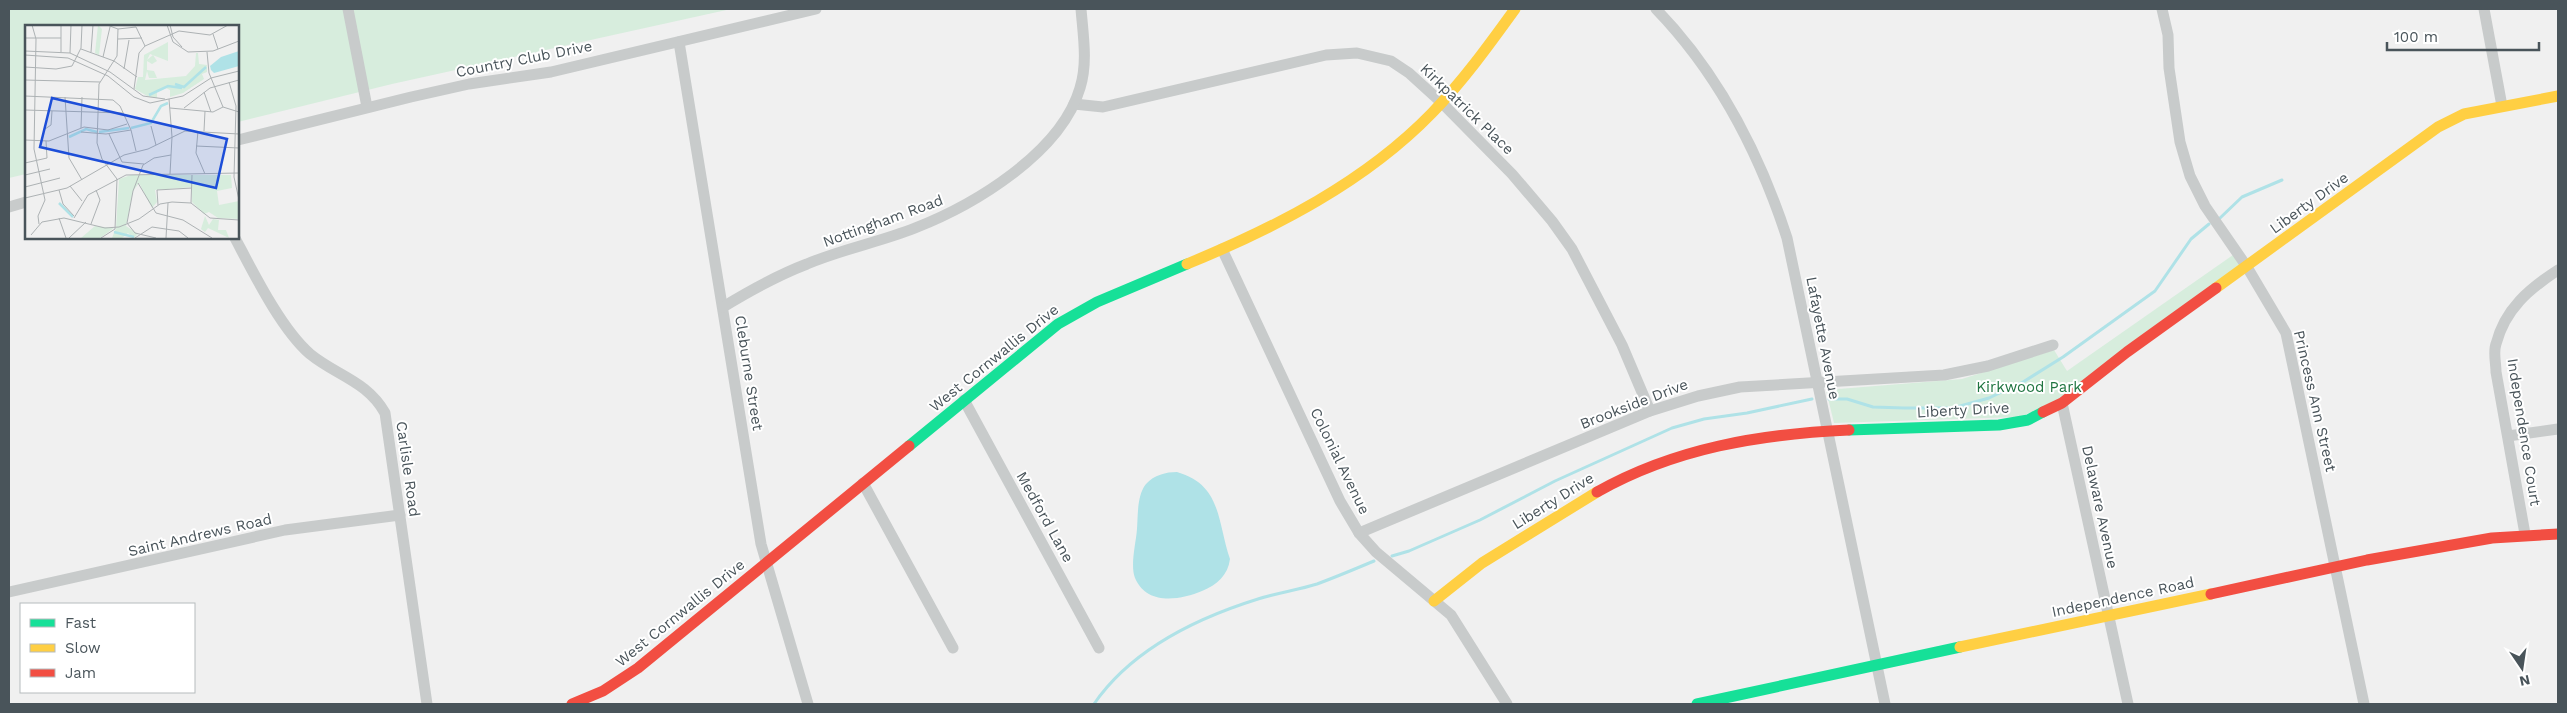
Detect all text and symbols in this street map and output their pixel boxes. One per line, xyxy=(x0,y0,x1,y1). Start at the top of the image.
scale bar xyxy=(2387,20,2540,52)
inset map xyxy=(25,25,239,239)
text: 100 m xyxy=(2394,28,2438,46)
street label: Country Club Drive xyxy=(454,37,594,81)
street label: Kirkpatrick Place xyxy=(1416,60,1518,158)
street label: Liberty Drive xyxy=(2266,168,2352,238)
street label: Nottingham Road xyxy=(821,191,945,251)
street label: Lafayette Avenue xyxy=(1802,275,1844,401)
street label: West Cornwallis Drive xyxy=(926,300,1062,416)
street label: Cleburne Street xyxy=(731,314,767,433)
street label: Princess Ann Street xyxy=(2290,328,2340,474)
street label: Independence Court xyxy=(2503,357,2545,508)
street label: Brookside Drive xyxy=(1577,375,1691,433)
park label: Kirkwood Park xyxy=(1976,378,2082,396)
street label: Liberty Drive xyxy=(1916,399,2010,421)
street label: Colonial Avenue xyxy=(1306,405,1374,517)
street label: Carlisle Road xyxy=(392,420,424,518)
street label: Delaware Avenue xyxy=(2078,444,2122,570)
street label: Medford Lane xyxy=(1013,468,1077,566)
street label: Liberty Drive xyxy=(1509,469,1597,533)
street label: Saint Andrews Road xyxy=(126,510,274,560)
street label: West Cornwallis Drive xyxy=(612,555,748,671)
street label: Independence Road xyxy=(2050,573,2196,621)
legend xyxy=(20,603,195,693)
text: Fast xyxy=(65,614,97,632)
text: Slow xyxy=(65,639,101,657)
north arrow xyxy=(2497,643,2547,693)
text: Jam xyxy=(65,664,96,682)
text: N xyxy=(2518,672,2532,690)

